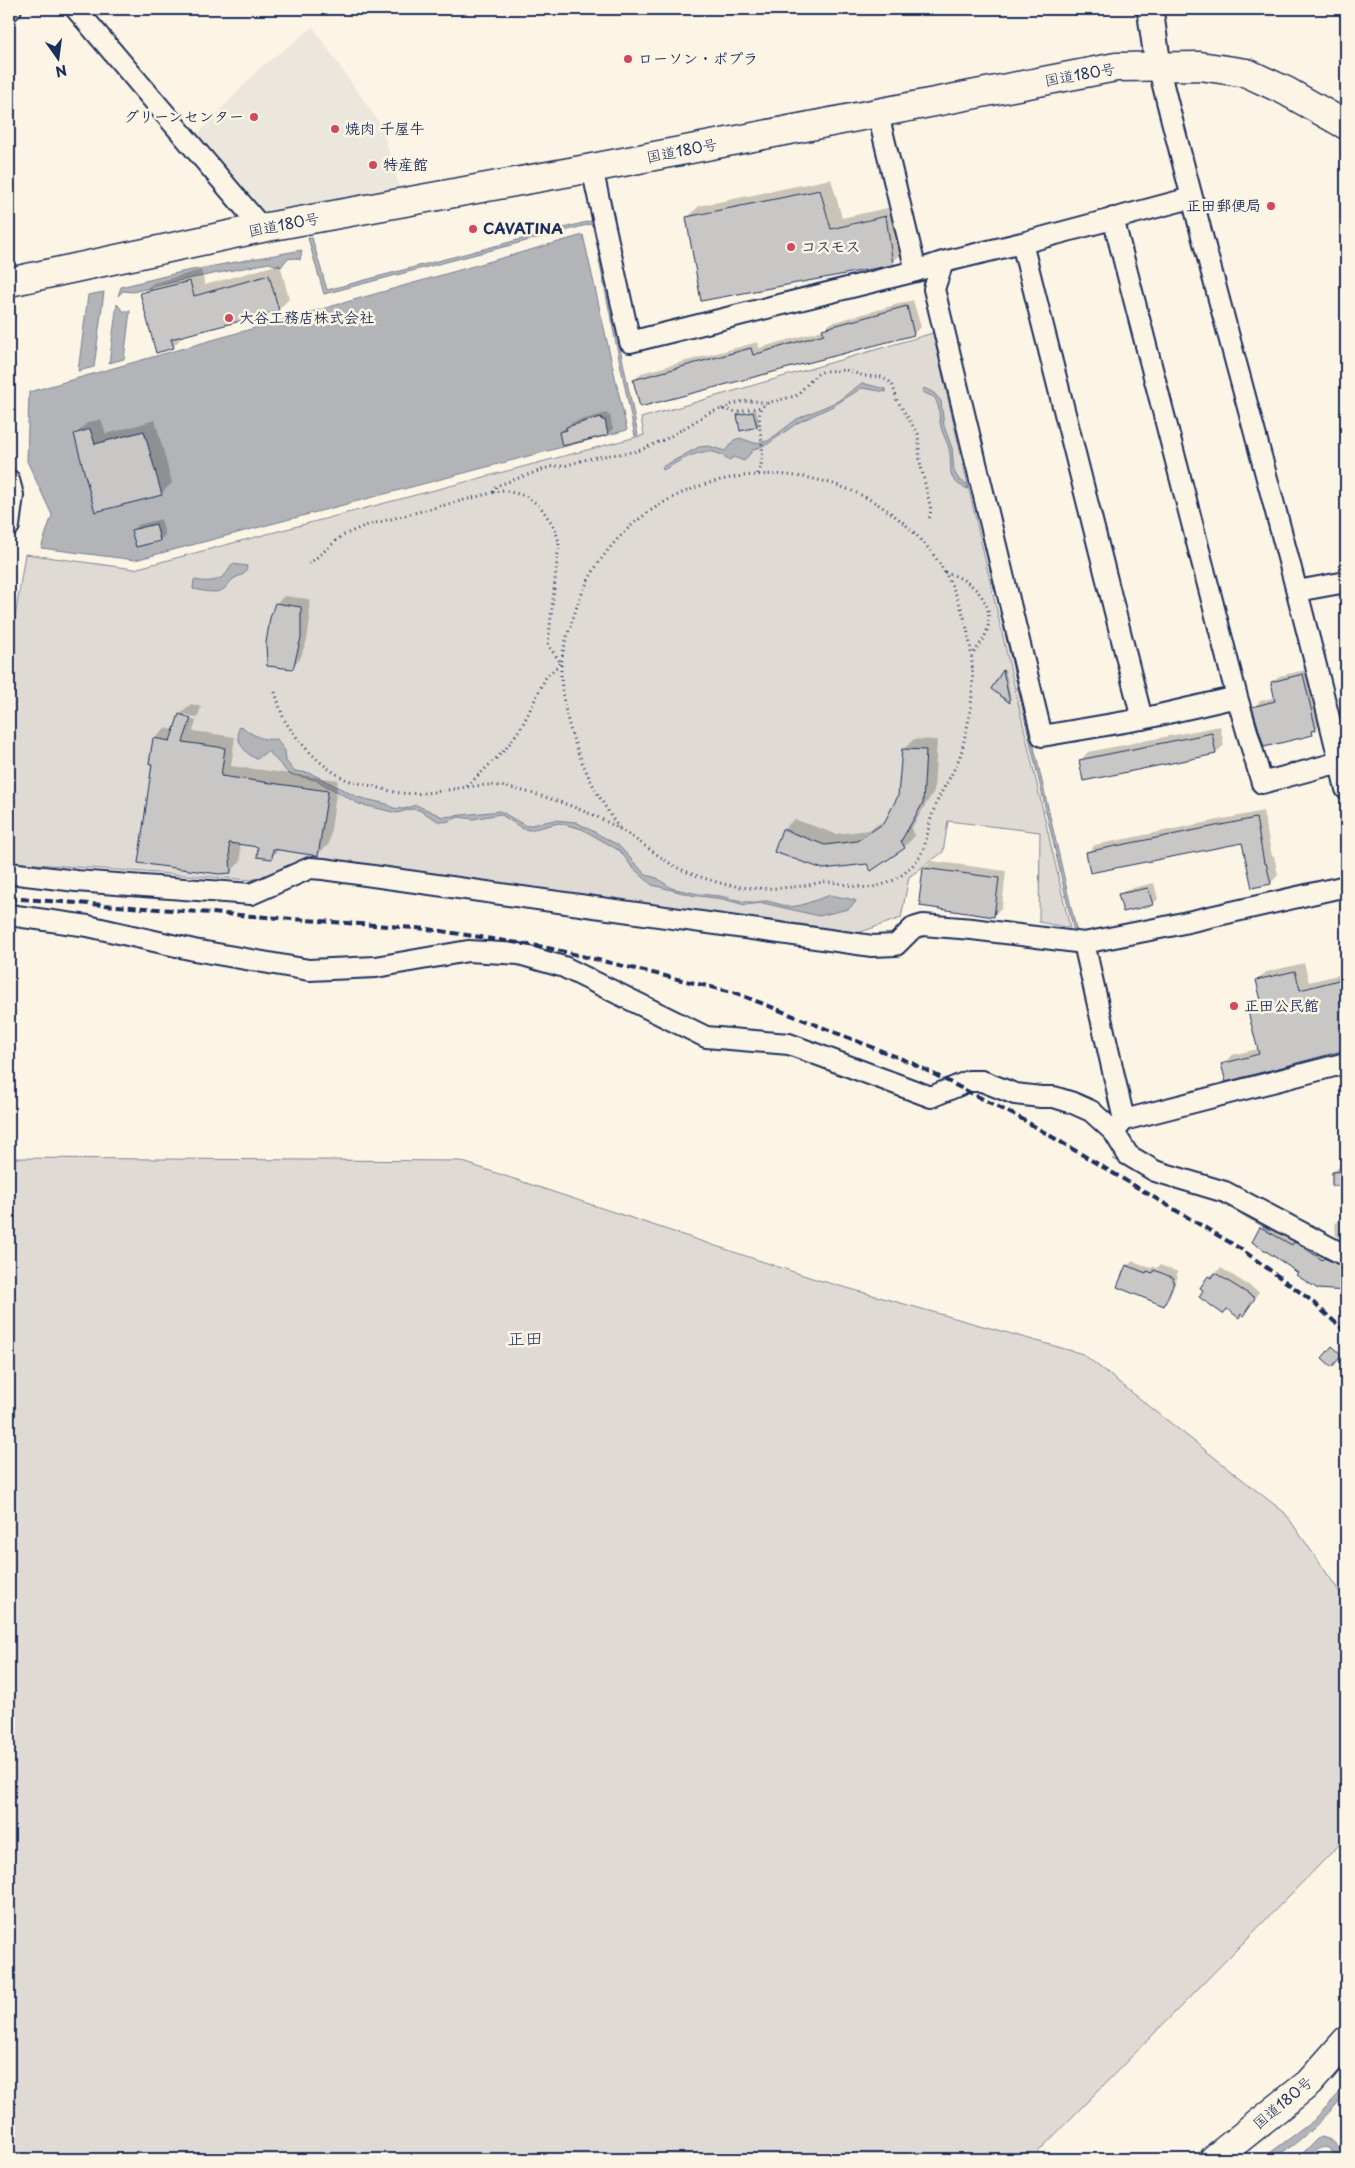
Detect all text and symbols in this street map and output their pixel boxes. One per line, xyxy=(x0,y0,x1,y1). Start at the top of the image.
north arrow xyxy=(32,32,82,82)
place label: ローソン・ポプラ xyxy=(638,46,758,69)
marker: ローソン・ポプラ xyxy=(622,53,634,65)
street label: 国道180号 xyxy=(1042,56,1117,91)
text: N xyxy=(53,60,69,83)
place label: グリーンセンター xyxy=(124,104,244,127)
marker: グリーンセンター xyxy=(248,111,260,123)
place label: 焼肉 千屋牛 xyxy=(345,116,425,139)
marker: 焼肉 千屋牛 xyxy=(329,123,341,135)
street label: 国道180号 xyxy=(644,131,719,168)
place label: 特産館 xyxy=(383,152,428,175)
marker: 特産館 xyxy=(367,159,379,171)
place label: 正田郵便局 xyxy=(1186,193,1261,216)
marker: 正田郵便局 xyxy=(1265,200,1277,212)
street label: 国道180号 xyxy=(246,205,321,242)
place label: CAVATINA xyxy=(483,216,563,239)
marker: CAVATINA xyxy=(467,223,479,235)
place label: コスモス xyxy=(801,234,860,257)
marker: コスモス xyxy=(785,241,797,253)
place label: 大谷工務店株式会社 xyxy=(239,305,374,328)
marker: 大谷工務店株式会社 xyxy=(223,312,235,324)
place label: 正田公民館 xyxy=(1244,993,1319,1016)
marker: 正田公民館 xyxy=(1228,1000,1240,1012)
district label: 正田 xyxy=(507,1324,543,1351)
street label: 国道180号 xyxy=(1247,2070,1317,2134)

